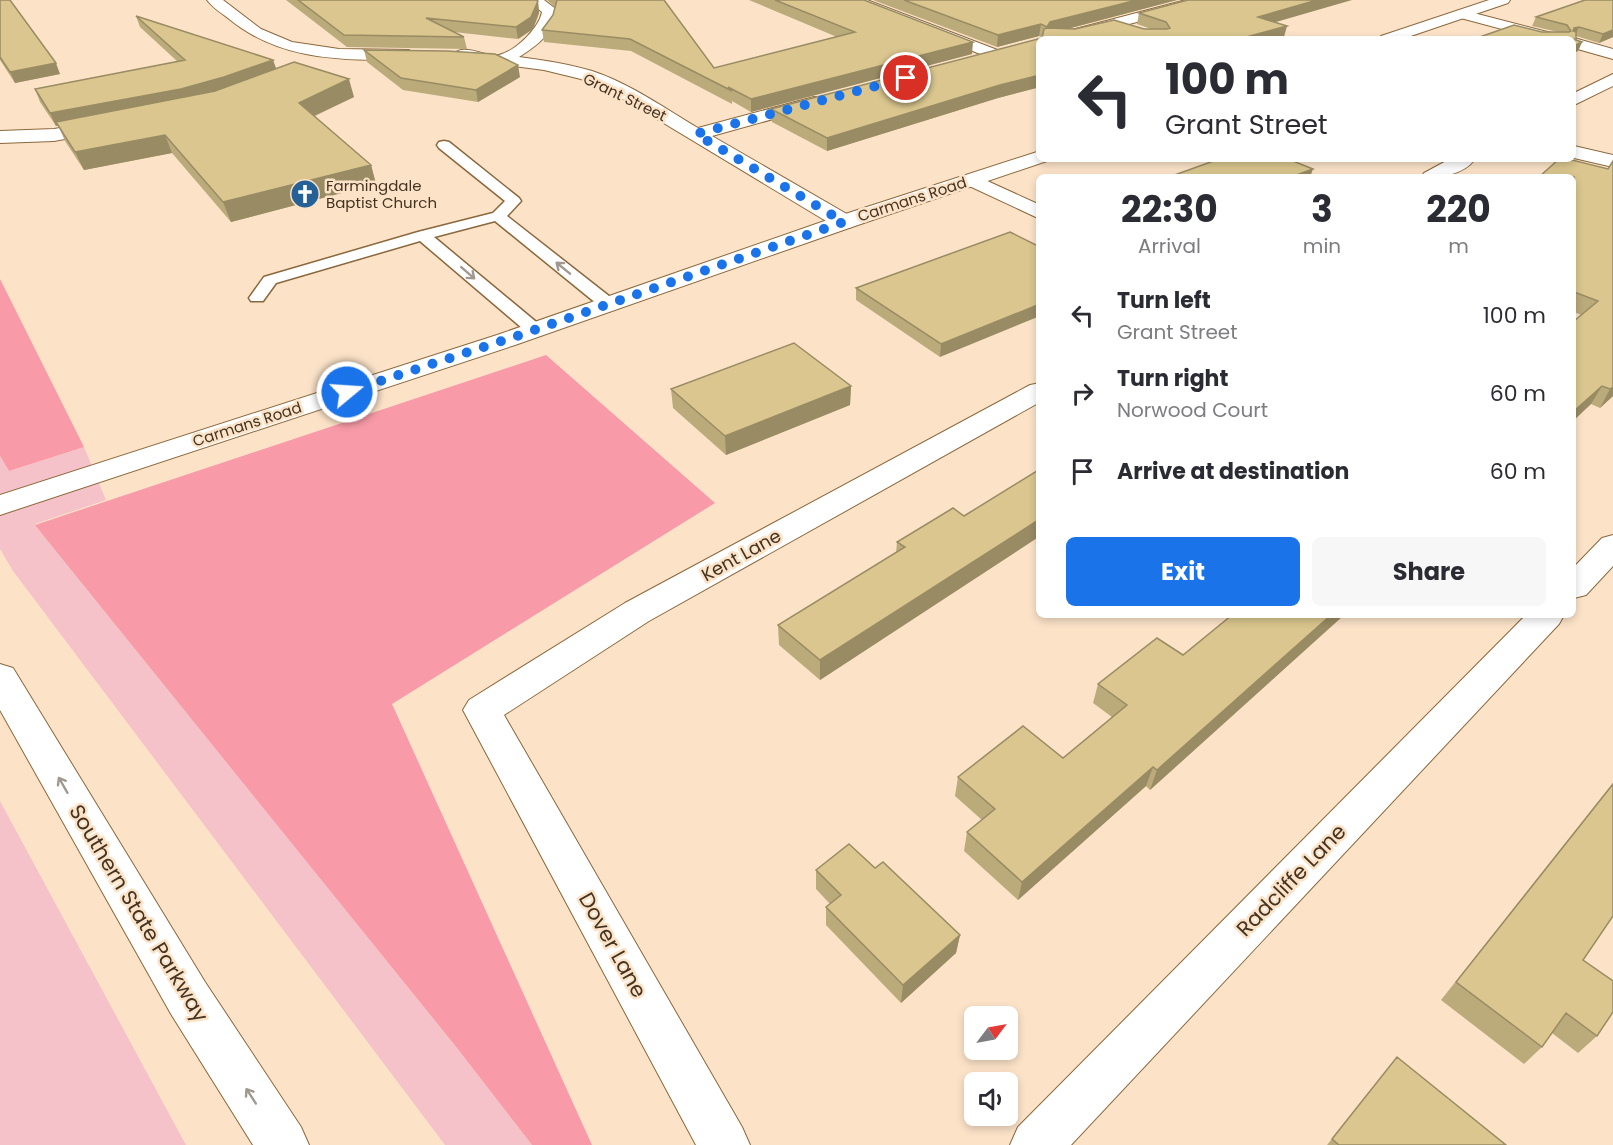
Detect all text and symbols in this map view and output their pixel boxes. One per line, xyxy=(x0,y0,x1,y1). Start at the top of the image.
text: 100 m xyxy=(1165,50,1289,109)
pin xyxy=(880,52,931,103)
icon: left xyxy=(1066,60,1144,138)
icon: arrive xyxy=(889,61,922,94)
street label: Grant Street xyxy=(580,68,670,126)
text: Grant Street xyxy=(1165,106,1328,143)
street label: Carmans Road xyxy=(855,172,969,226)
place label: Farmingdale Baptist Church xyxy=(326,175,437,213)
church icon: Farmingdale Baptist Church xyxy=(289,178,321,210)
text: 22:30 xyxy=(1121,184,1218,235)
text: 3 xyxy=(1311,184,1333,235)
text: 220 xyxy=(1426,184,1491,235)
text: Arrival xyxy=(1138,232,1201,260)
text: min xyxy=(1303,232,1341,260)
text: m xyxy=(1448,232,1469,260)
one-way arrow xyxy=(555,261,571,274)
one-way arrow xyxy=(460,266,475,280)
text: Turn left xyxy=(1117,285,1211,316)
icon: left xyxy=(1066,299,1099,332)
text: 100 m xyxy=(1483,300,1546,331)
text: Grant Street xyxy=(1117,318,1238,346)
position arrow xyxy=(315,360,379,424)
text: Turn right xyxy=(1117,363,1228,394)
icon: right xyxy=(1066,377,1099,410)
text: 60 m xyxy=(1490,378,1546,409)
text: Norwood Court xyxy=(1117,396,1268,424)
street label: Carmans Road xyxy=(190,397,304,451)
icon: arrive xyxy=(1066,455,1099,488)
text: Arrive at destination xyxy=(1117,456,1349,487)
text: 60 m xyxy=(1490,456,1546,487)
street label: Kent Lane xyxy=(697,523,785,587)
button: Exit xyxy=(1066,537,1300,606)
button: Share xyxy=(1312,537,1546,606)
one-way arrow xyxy=(57,777,69,794)
street label: Southern State Parkway xyxy=(62,799,216,1027)
street label: Radcliffe Lane xyxy=(1230,817,1352,943)
street label: Dover Lane xyxy=(572,887,654,1003)
north arrow xyxy=(964,1006,1018,1060)
map controls xyxy=(964,1006,1018,1126)
button: sound xyxy=(964,1072,1018,1126)
one-way arrow xyxy=(245,1088,257,1105)

